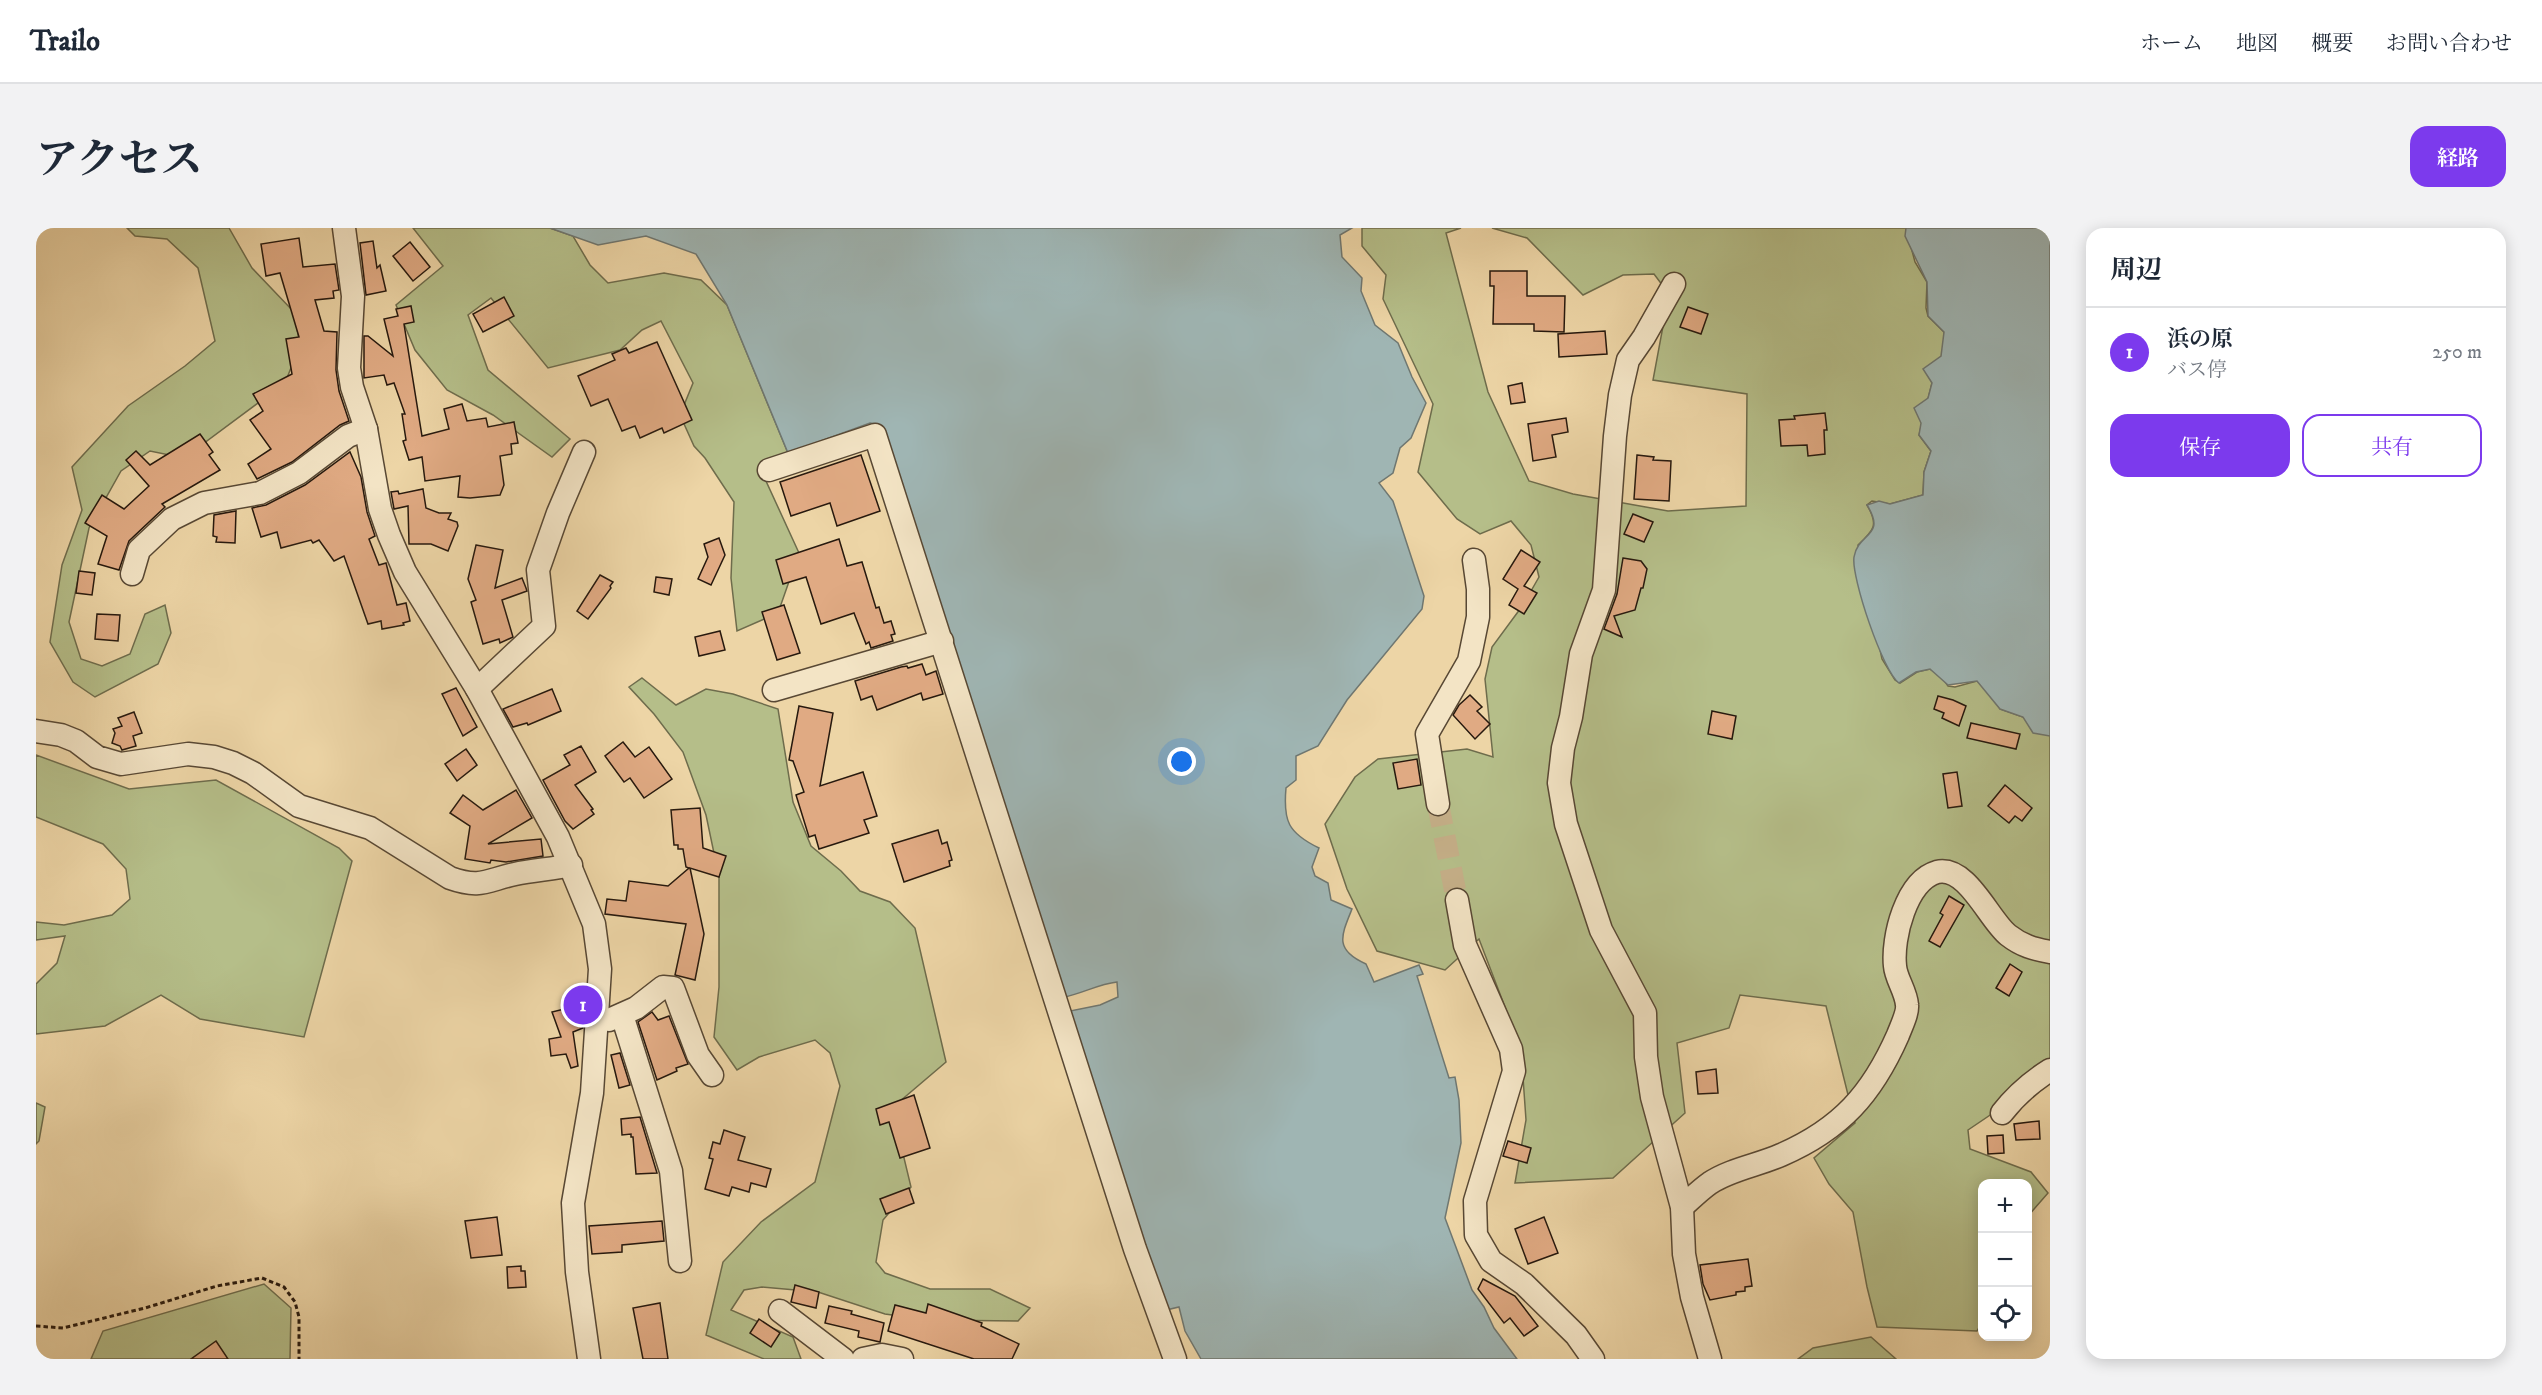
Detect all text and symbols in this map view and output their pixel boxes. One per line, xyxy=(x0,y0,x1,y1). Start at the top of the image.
text: Trailo xyxy=(30,24,100,59)
text: ホーム xyxy=(2140,31,2203,57)
text: 地図 xyxy=(2236,31,2278,57)
text: 概要 xyxy=(2311,31,2353,57)
text: お問い合わせ xyxy=(2386,31,2512,57)
button: 経路 xyxy=(2410,126,2506,187)
text: アクセス xyxy=(36,135,203,187)
text: 周辺 xyxy=(2110,254,2162,287)
text: 浜の原 xyxy=(2167,326,2233,353)
text: 1 xyxy=(2126,340,2133,365)
text: 250 m xyxy=(2432,340,2482,365)
text: バス停 xyxy=(2167,358,2227,383)
button: 保存 xyxy=(2110,414,2290,477)
button: 共有 xyxy=(2302,414,2482,477)
your location xyxy=(1167,747,1196,776)
pin: 1 xyxy=(564,982,602,1028)
map controls xyxy=(1978,1179,2032,1341)
button: + xyxy=(1978,1179,2032,1233)
button: − xyxy=(1978,1233,2032,1287)
button: locate xyxy=(1978,1287,2032,1341)

